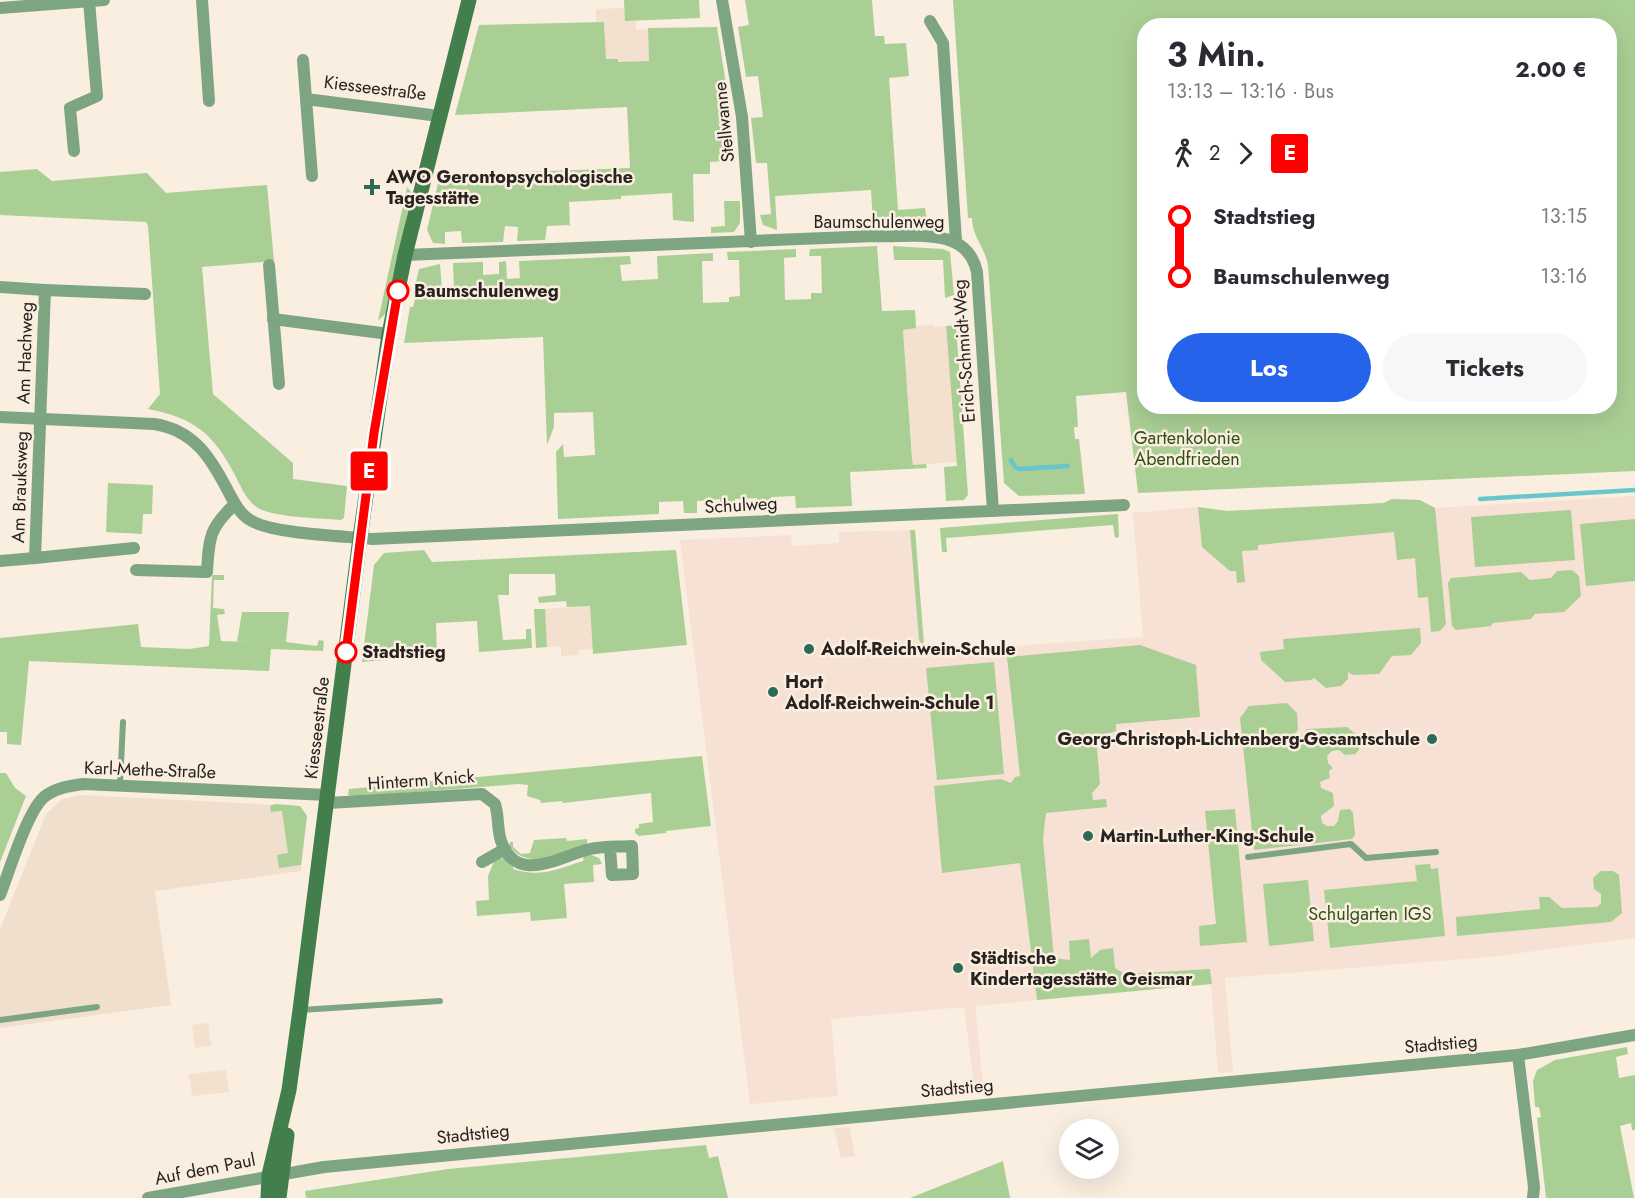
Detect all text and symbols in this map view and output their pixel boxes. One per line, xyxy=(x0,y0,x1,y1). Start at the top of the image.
text: 3 Min. xyxy=(1167,31,1266,78)
text: 2.00 € xyxy=(1515,53,1587,85)
street label: Kiesseestraße xyxy=(322,69,428,107)
text: 13:13 – 13:16 · Bus xyxy=(1167,77,1334,106)
street label: Stellwanne xyxy=(707,80,741,164)
icon: walk xyxy=(1167,137,1200,170)
icon: forward xyxy=(1229,137,1262,170)
text: E xyxy=(1283,138,1296,168)
text: 2 xyxy=(1209,139,1220,168)
place label: AWO Gerontopsychologische Tagesstätte xyxy=(385,164,633,211)
marker: AWO Gerontopsychologische Tagesstätte xyxy=(363,178,381,196)
text: Stadtstieg xyxy=(1213,200,1315,232)
text: 13:15 xyxy=(1541,202,1587,231)
street label: Baumschulenweg xyxy=(813,209,945,235)
text: Baumschulenweg xyxy=(1213,260,1390,292)
text: 13:16 xyxy=(1541,262,1587,291)
place label: Baumschulenweg xyxy=(414,278,559,304)
street label: Erich-Schmidt-Weg xyxy=(946,279,982,423)
marker: Baumschulenweg xyxy=(387,280,409,302)
street label: Am Hachweg xyxy=(10,301,40,405)
button: Los xyxy=(1167,333,1371,402)
button: Tickets xyxy=(1383,333,1587,402)
park label: Gartenkolonie Abendfrieden xyxy=(1134,425,1240,472)
street label: Am Brauksweg xyxy=(5,430,35,544)
line badge: E xyxy=(350,452,388,490)
text: E xyxy=(363,456,375,486)
street label: Schulweg xyxy=(704,490,778,520)
place label: Adolf-Reichwein-Schule xyxy=(820,636,1016,662)
place label: Stadtstieg xyxy=(362,639,446,665)
marker: Stadtstieg xyxy=(335,641,357,663)
marker: Adolf-Reichwein-Schule xyxy=(802,642,816,656)
place label: Hort Adolf-Reichwein-Schule 1 xyxy=(784,669,995,716)
street label: Kiesseestraße xyxy=(298,675,336,781)
marker: Hort Adolf-Reichwein-Schule 1 xyxy=(766,685,780,699)
place label: Georg-Christoph-Lichtenberg-Gesamtschule xyxy=(1057,726,1420,752)
marker: Georg-Christoph-Lichtenberg-Gesamtschule xyxy=(1425,732,1439,746)
street label: Karl-Methe-Straße xyxy=(84,755,216,785)
street label: Hinterm Knick xyxy=(367,763,475,797)
place label: Martin-Luther-King-Schule xyxy=(1100,823,1314,849)
marker: Martin-Luther-King-Schule xyxy=(1081,829,1095,843)
park label: Schulgarten IGS xyxy=(1308,901,1432,927)
place label: Städtische Kindertagesstätte Geismar xyxy=(970,945,1193,992)
marker: Städtische Kindertagesstätte Geismar xyxy=(951,961,965,975)
street label: Stadtstieg xyxy=(1403,1028,1479,1060)
street label: Stadtstieg xyxy=(919,1072,995,1104)
street label: Stadtstieg xyxy=(435,1117,511,1151)
map controls xyxy=(1059,1119,1119,1179)
button: layers xyxy=(1059,1119,1119,1179)
street label: Auf dem Paul xyxy=(152,1147,258,1191)

